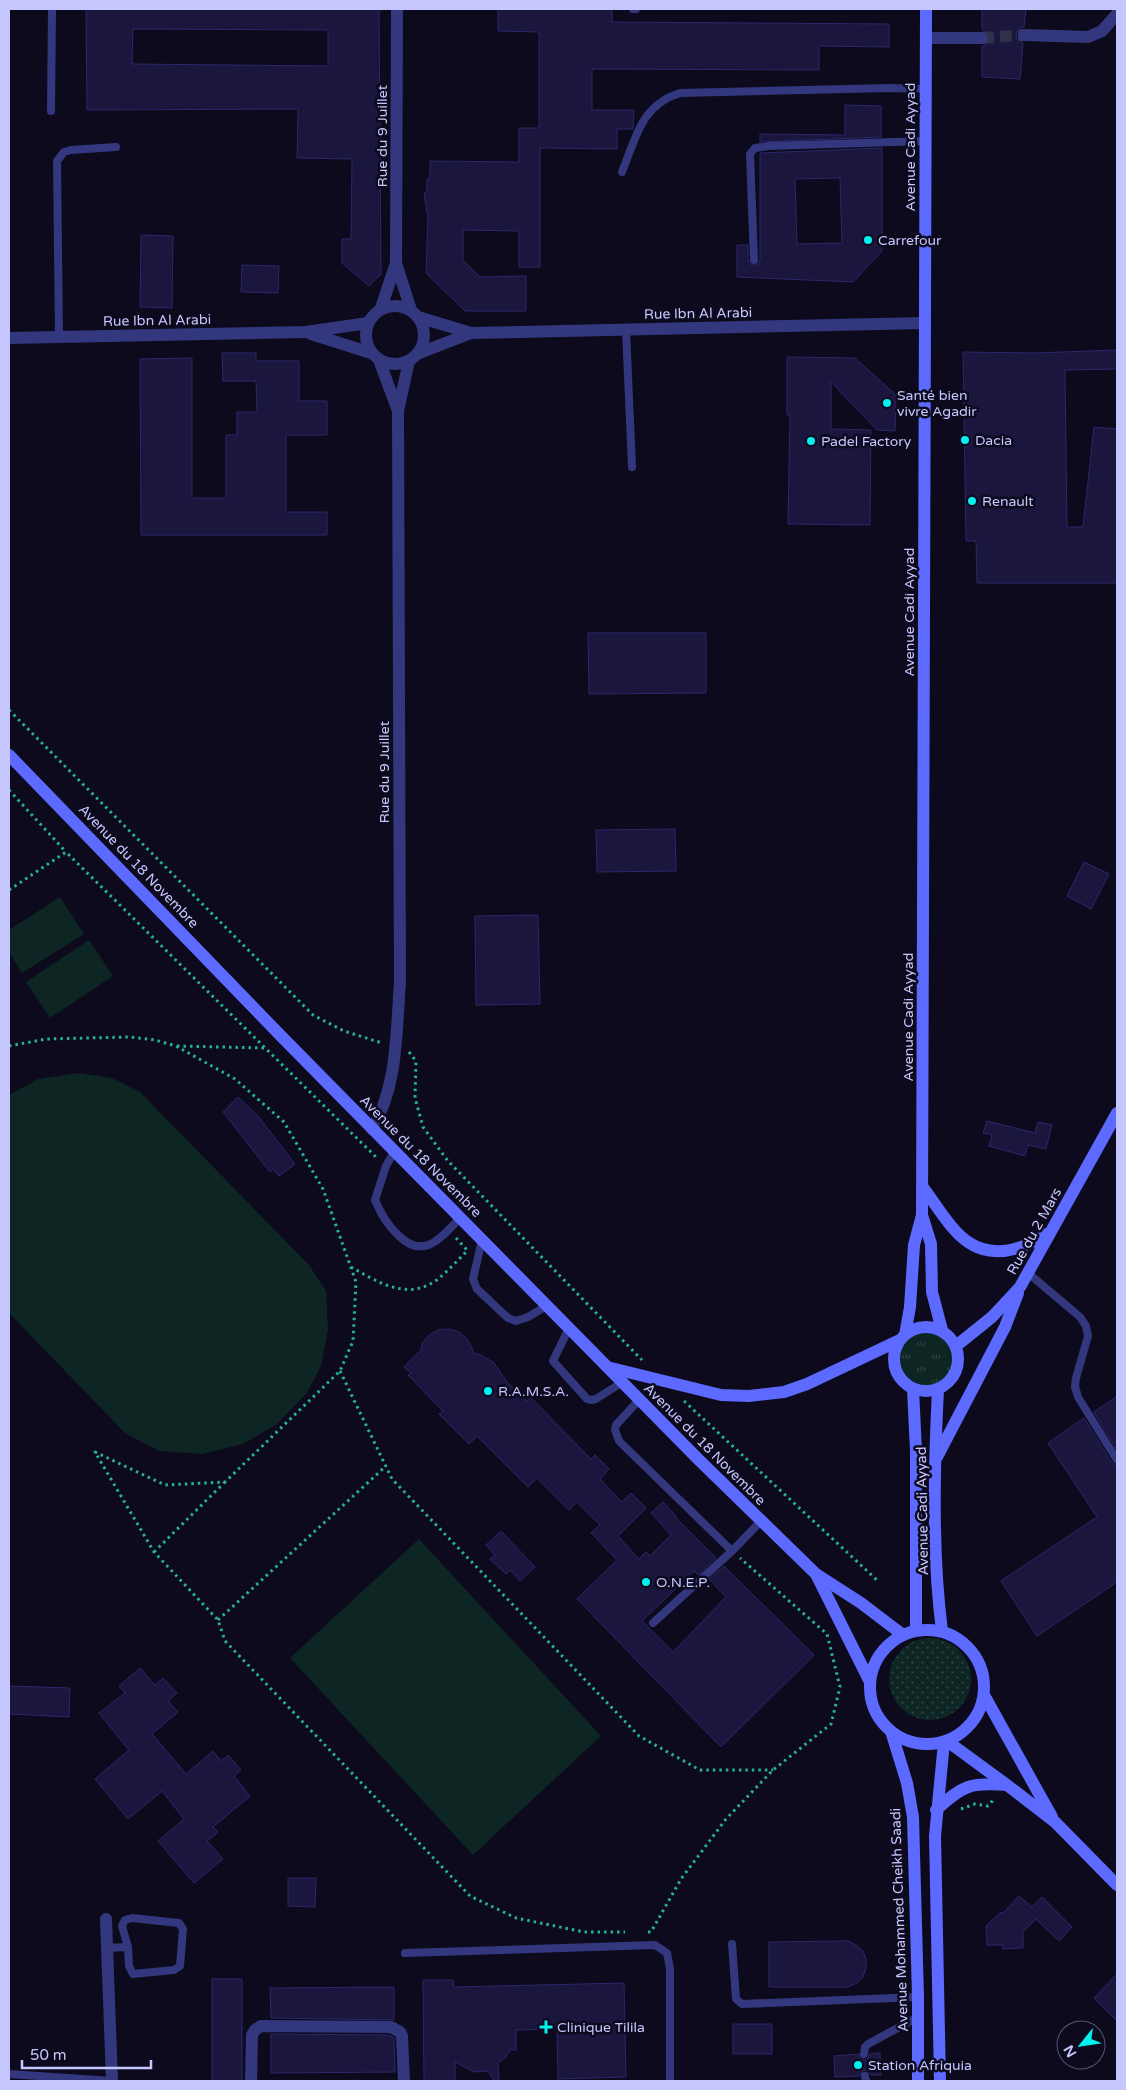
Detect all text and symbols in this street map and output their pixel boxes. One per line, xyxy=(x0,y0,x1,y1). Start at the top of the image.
street label: Avenue Cadi Ayyad xyxy=(902,83,919,211)
street label: Rue du 9 Juillet xyxy=(374,84,391,187)
place label: Carrefour xyxy=(878,232,942,249)
marker: Carrefour xyxy=(862,234,874,246)
street label: Rue Ibn Al Arabi xyxy=(644,304,752,323)
street label: Rue Ibn Al Arabi xyxy=(103,311,211,330)
place label: Santé bien vivre Agadir xyxy=(897,387,977,420)
marker: Santé bien vivre Agadir xyxy=(881,397,893,409)
place label: Dacia xyxy=(975,432,1012,449)
place label: Padel Factory xyxy=(821,433,912,450)
marker: Dacia xyxy=(959,434,971,446)
marker: Padel Factory xyxy=(805,435,817,447)
place label: Renault xyxy=(982,493,1034,510)
marker: Renault xyxy=(966,495,978,507)
street label: Avenue Cadi Ayyad xyxy=(901,548,918,676)
street label: Rue du 9 Juillet xyxy=(376,720,393,823)
street label: Avenue du 18 Novembre xyxy=(75,801,202,932)
street label: Avenue Cadi Ayyad xyxy=(900,953,917,1081)
street label: Avenue du 18 Novembre xyxy=(356,1092,485,1221)
street label: Rue du 2 Mars xyxy=(1003,1184,1066,1278)
street label: Avenue du 18 Novembre xyxy=(640,1380,769,1509)
place label: R.A.M.S.A. xyxy=(498,1383,569,1400)
marker: R.A.M.S.A. xyxy=(482,1385,494,1397)
street label: Avenue Cadi Ayyad xyxy=(913,1446,932,1576)
place label: O.N.E.P. xyxy=(656,1574,710,1591)
marker: O.N.E.P. xyxy=(640,1576,652,1588)
street label: Avenue Mohammed Cheikh Saadi xyxy=(887,1808,912,2032)
place label: Clinique Tilila xyxy=(557,2019,645,2036)
marker: Clinique Tilila xyxy=(539,2020,553,2034)
north arrow xyxy=(1056,2020,1106,2070)
scale bar xyxy=(22,2038,151,2070)
text: N xyxy=(1060,2042,1080,2060)
text: 50 m xyxy=(30,2046,67,2064)
place label: Station Afriquia xyxy=(868,2057,972,2074)
marker: Station Afriquia xyxy=(852,2059,864,2071)

